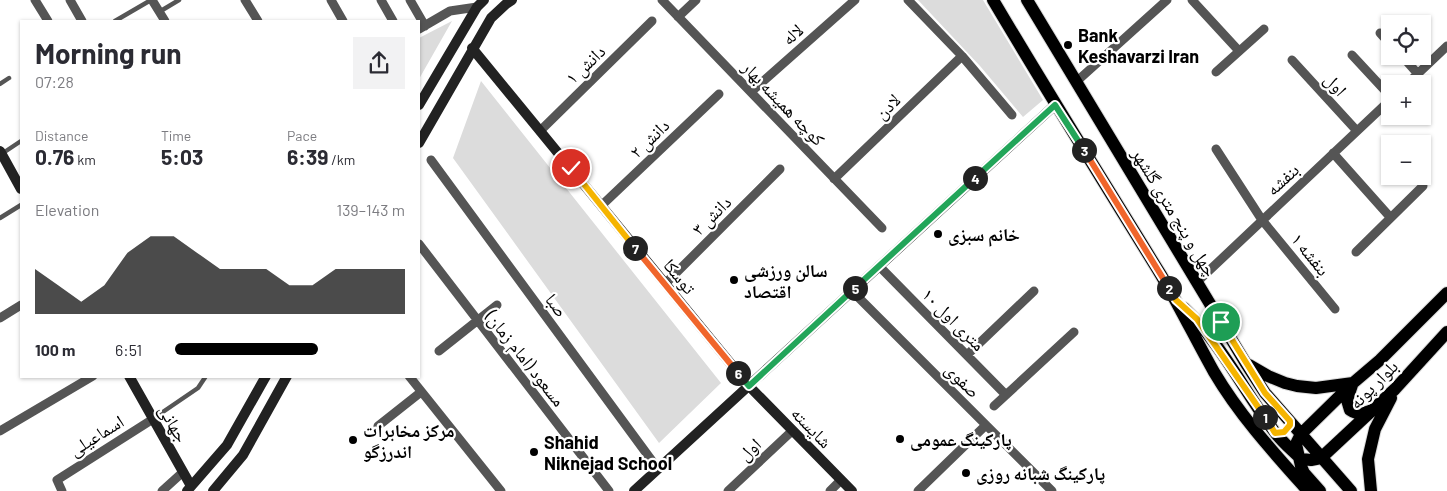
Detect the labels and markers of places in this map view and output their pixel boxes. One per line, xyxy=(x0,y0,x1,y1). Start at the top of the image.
place label: Bank Keshavarzi Iran xyxy=(1078,24,1199,67)
marker: Bank Keshavarzi Iran xyxy=(1062,39,1074,51)
pin: 3 xyxy=(1072,138,1096,162)
pin xyxy=(550,147,592,189)
pin: 4 xyxy=(962,166,988,190)
place label: خانم سبزی xyxy=(948,223,1020,247)
marker: خانم سبزی xyxy=(932,228,944,240)
pin: 7 xyxy=(622,236,648,260)
place label: سالن ورزشی اقتصاد xyxy=(744,259,828,302)
marker: سالن ورزشی اقتصاد xyxy=(728,274,740,286)
pin: 5 xyxy=(842,276,868,300)
pin: 2 xyxy=(1156,276,1182,300)
pin xyxy=(1200,301,1242,343)
pin: 6 xyxy=(726,360,750,386)
pin: 1 xyxy=(1252,404,1278,430)
place label: مرکز مخابرات اندرزگو xyxy=(363,419,455,462)
place label: پارکینگ عمومی xyxy=(910,428,1012,451)
place label: Shahid Niknejad School xyxy=(544,431,672,474)
marker: پارکینگ عمومی xyxy=(894,433,906,445)
marker: مرکز مخابرات اندرزگو xyxy=(347,434,359,446)
marker: Shahid Niknejad School xyxy=(528,446,540,458)
place label: پارکینگ شبانه روزی xyxy=(976,462,1105,485)
marker: پارکینگ شبانه روزی xyxy=(960,467,972,479)

